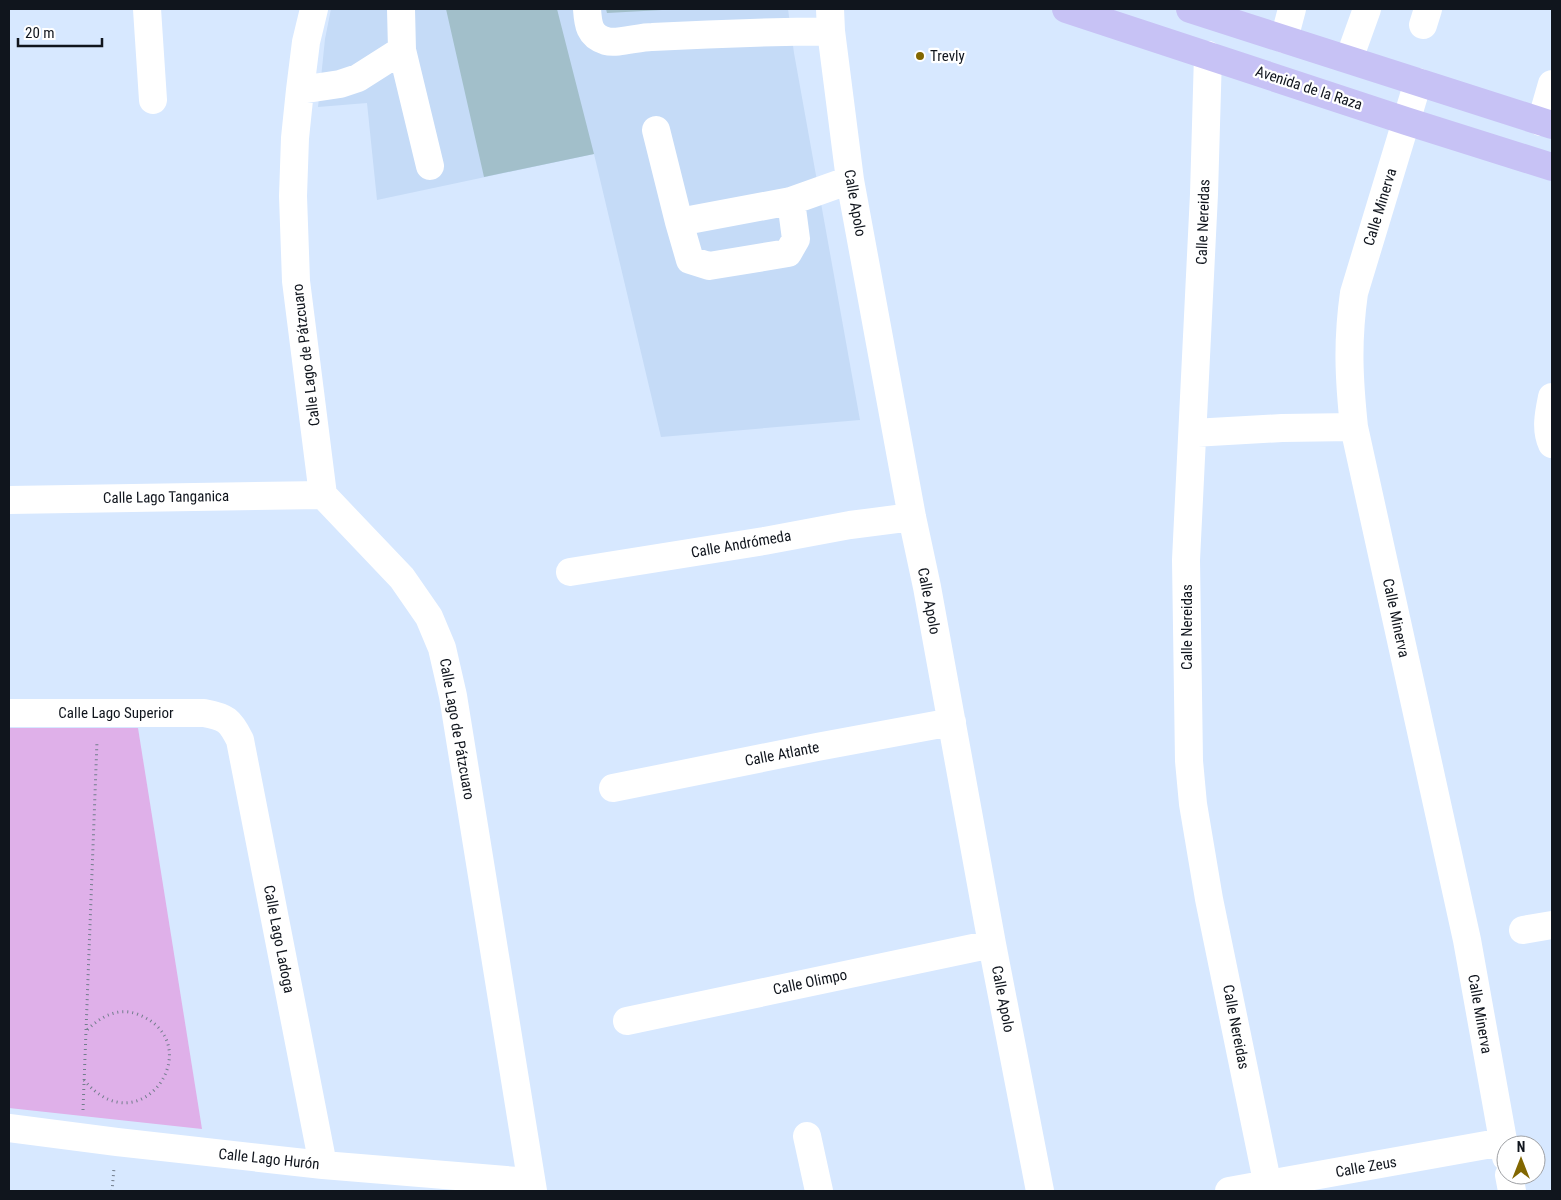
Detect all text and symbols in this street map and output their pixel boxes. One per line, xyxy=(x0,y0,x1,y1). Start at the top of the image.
scale bar xyxy=(18,15,101,47)
text: 20 m xyxy=(25,24,55,42)
place label: Trevly xyxy=(930,47,965,65)
marker: Trevly xyxy=(914,50,926,62)
street label: Avenida de la Raza xyxy=(1253,62,1365,114)
street label: Calle Minerva xyxy=(1360,166,1400,248)
street label: Calle Apolo xyxy=(840,168,870,238)
street label: Calle Nereidas xyxy=(1193,179,1213,265)
street label: Calle Lago de Pátzcuaro xyxy=(288,283,324,427)
street label: Calle Lago Tanganica xyxy=(103,487,229,507)
street label: Calle Andrómeda xyxy=(690,526,792,562)
street label: Calle Apolo xyxy=(914,566,944,636)
street label: Calle Minerva xyxy=(1379,577,1413,659)
street label: Calle Nereidas xyxy=(1178,584,1196,670)
street label: Calle Lago de Pátzcuaro xyxy=(436,657,478,801)
street label: Calle Lago Superior xyxy=(58,704,174,722)
street label: Calle Atlante xyxy=(743,738,821,770)
street label: Calle Lago Ladoga xyxy=(260,883,298,995)
street label: Calle Apolo xyxy=(988,964,1018,1034)
street label: Calle Olimpo xyxy=(771,965,849,999)
street label: Calle Minerva xyxy=(1464,973,1496,1055)
street label: Calle Nereidas xyxy=(1219,983,1253,1071)
north arrow xyxy=(1496,1135,1546,1185)
text: N xyxy=(1517,1139,1525,1155)
street label: Calle Lago Hurón xyxy=(218,1145,320,1173)
street label: Calle Zeus xyxy=(1334,1153,1398,1181)

